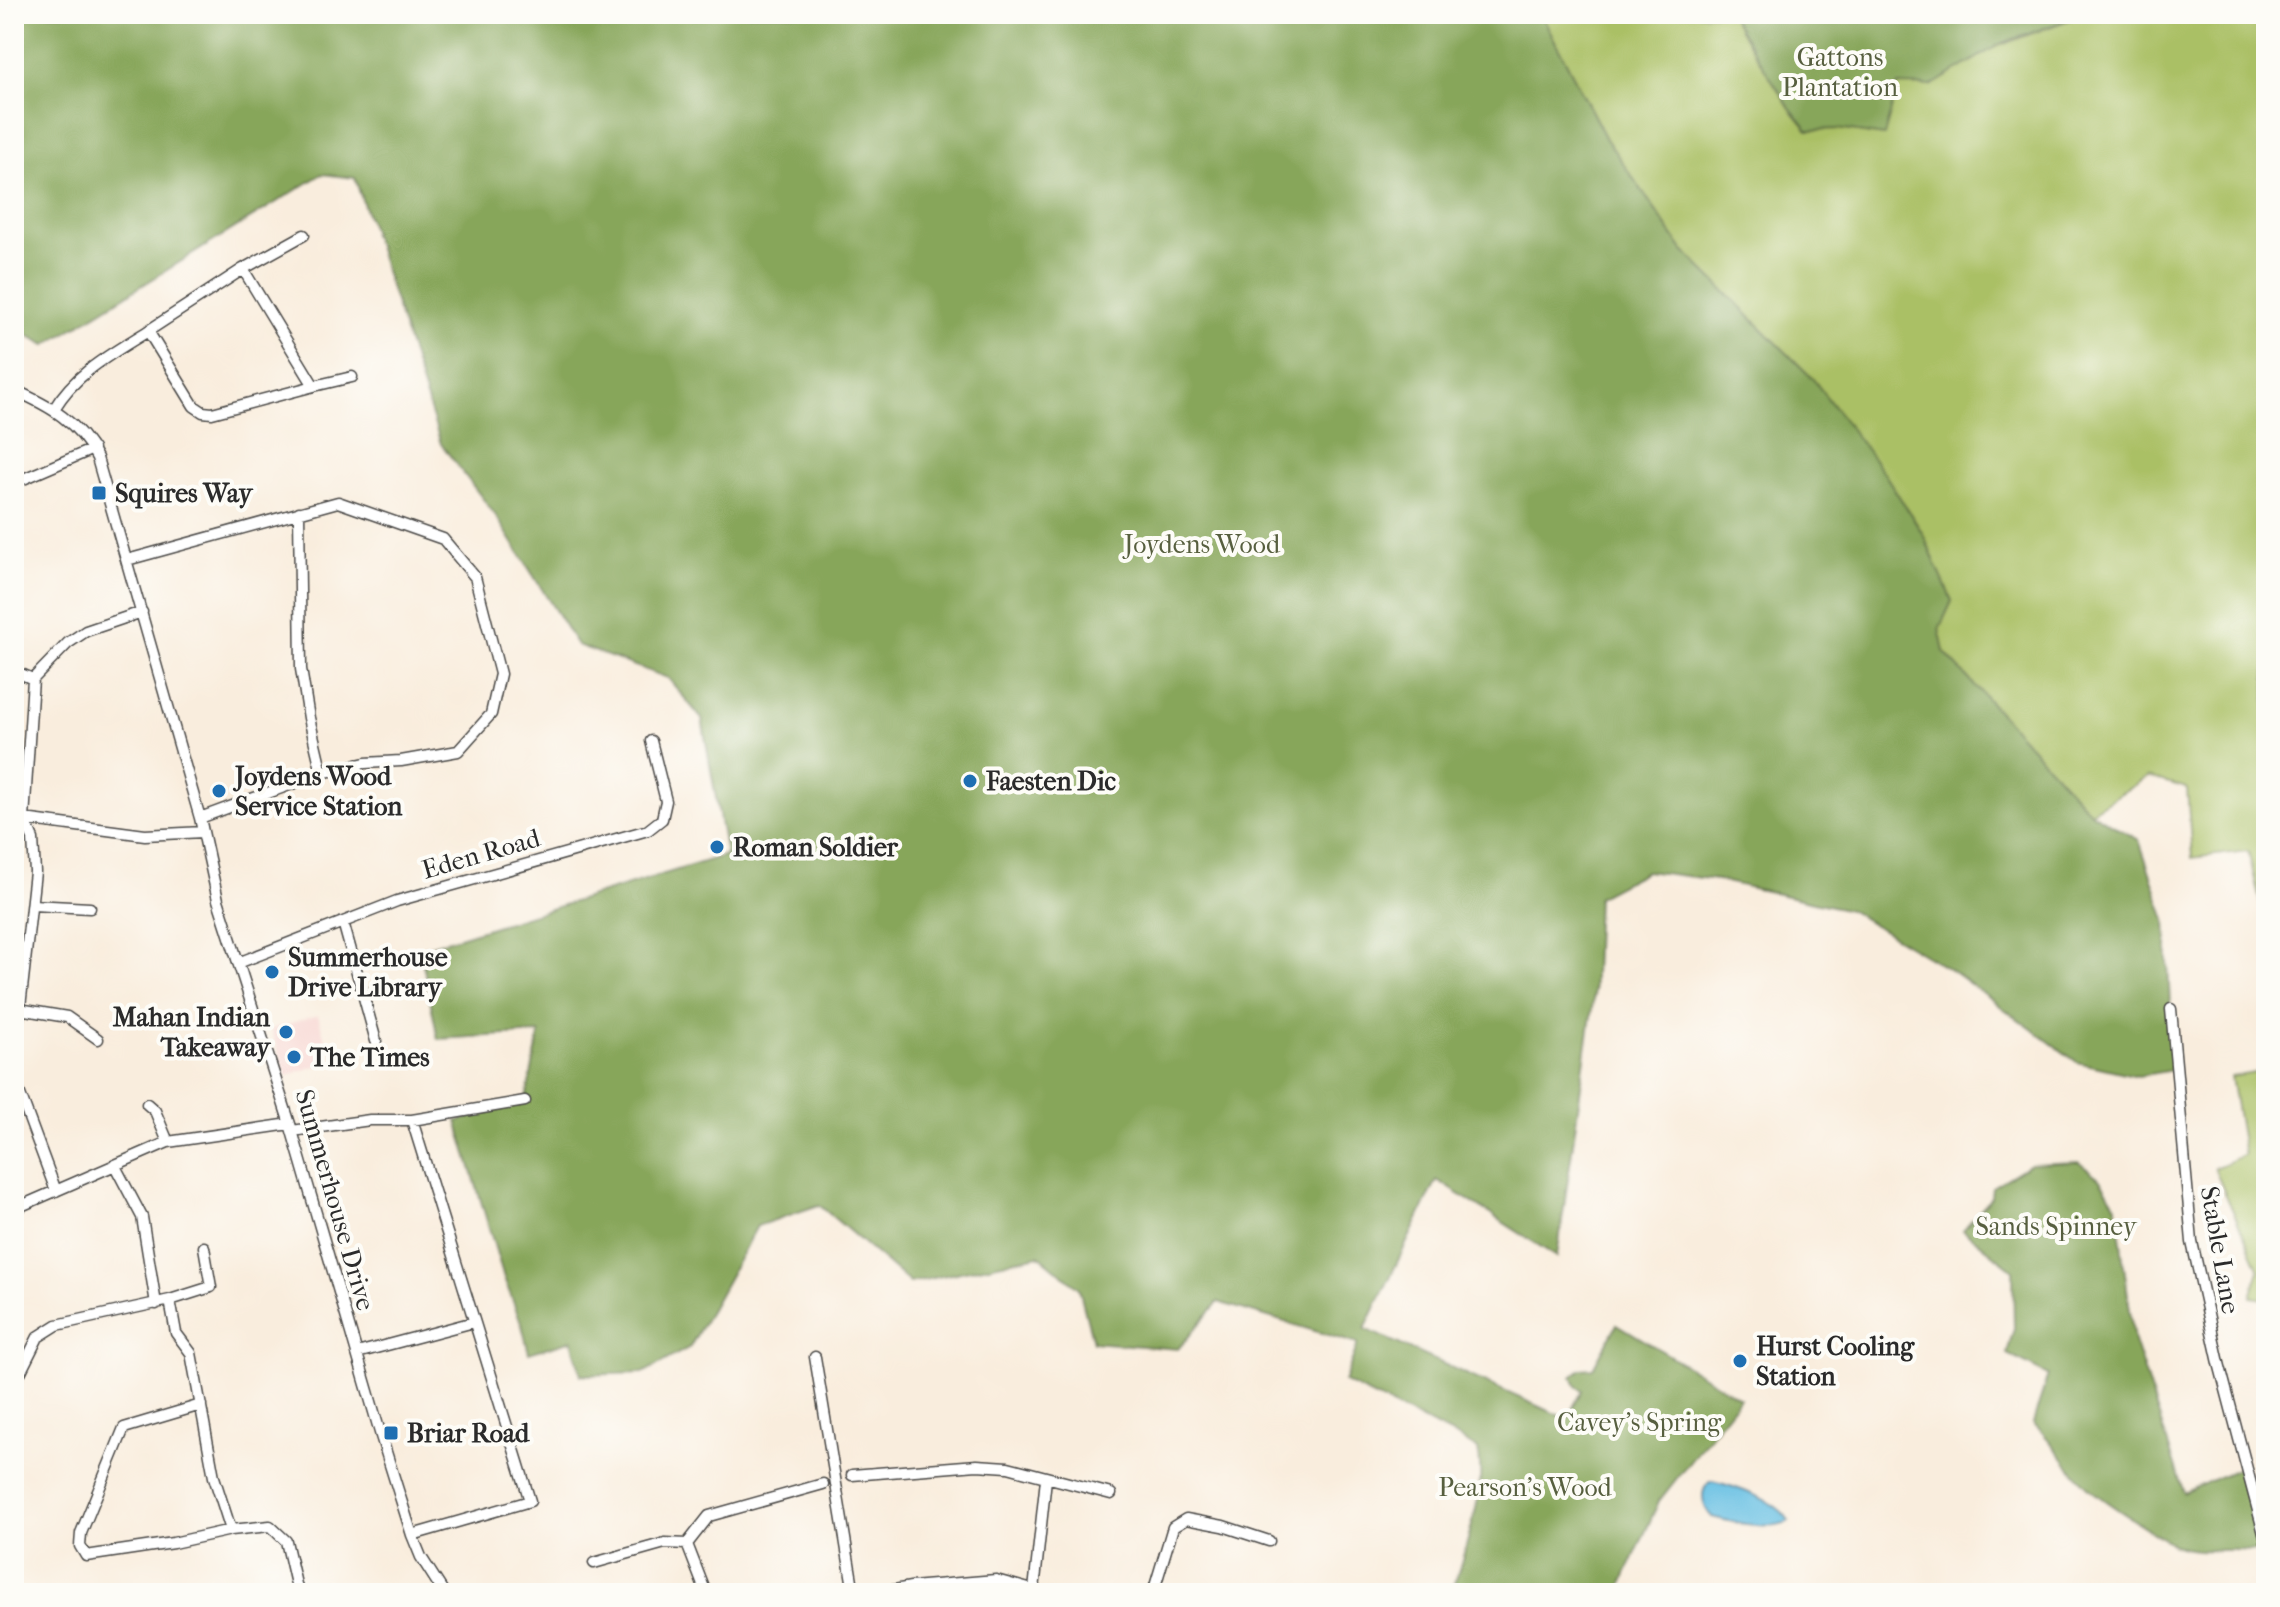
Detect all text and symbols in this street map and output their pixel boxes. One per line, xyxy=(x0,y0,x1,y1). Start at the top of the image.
park label: Gattons Plantation xyxy=(1782,42,1898,103)
place label: Squires Way xyxy=(115,478,255,509)
marker: Squires Way xyxy=(90,484,108,502)
park label: Joydens Wood xyxy=(1122,529,1281,560)
place label: Joydens Wood Service Station xyxy=(232,761,403,822)
place label: Faesten Dic xyxy=(985,766,1116,797)
marker: Faesten Dic xyxy=(961,772,979,790)
marker: Joydens Wood Service Station xyxy=(210,782,228,800)
street label: Eden Road xyxy=(418,822,544,886)
place label: Roman Soldier xyxy=(733,832,899,863)
marker: Roman Soldier xyxy=(708,838,726,856)
place label: Summerhouse Drive Library xyxy=(288,942,448,1003)
marker: Summerhouse Drive Library xyxy=(263,963,281,981)
place label: Mahan Indian Takeaway xyxy=(113,1002,272,1063)
marker: Mahan Indian Takeaway xyxy=(277,1023,295,1041)
place label: The Times xyxy=(309,1042,430,1073)
marker: The Times xyxy=(285,1048,303,1066)
street label: Summerhouse Drive xyxy=(289,1086,381,1314)
street label: Stable Lane xyxy=(2194,1184,2247,1316)
park label: Sands Spinney xyxy=(1975,1211,2138,1242)
place label: Hurst Cooling Station xyxy=(1756,1331,1915,1392)
marker: Hurst Cooling Station xyxy=(1731,1352,1749,1370)
park label: Cavey's Spring xyxy=(1557,1407,1722,1438)
place label: Briar Road xyxy=(407,1418,530,1449)
marker: Briar Road xyxy=(382,1424,400,1442)
park label: Pearson's Wood xyxy=(1438,1472,1613,1503)

